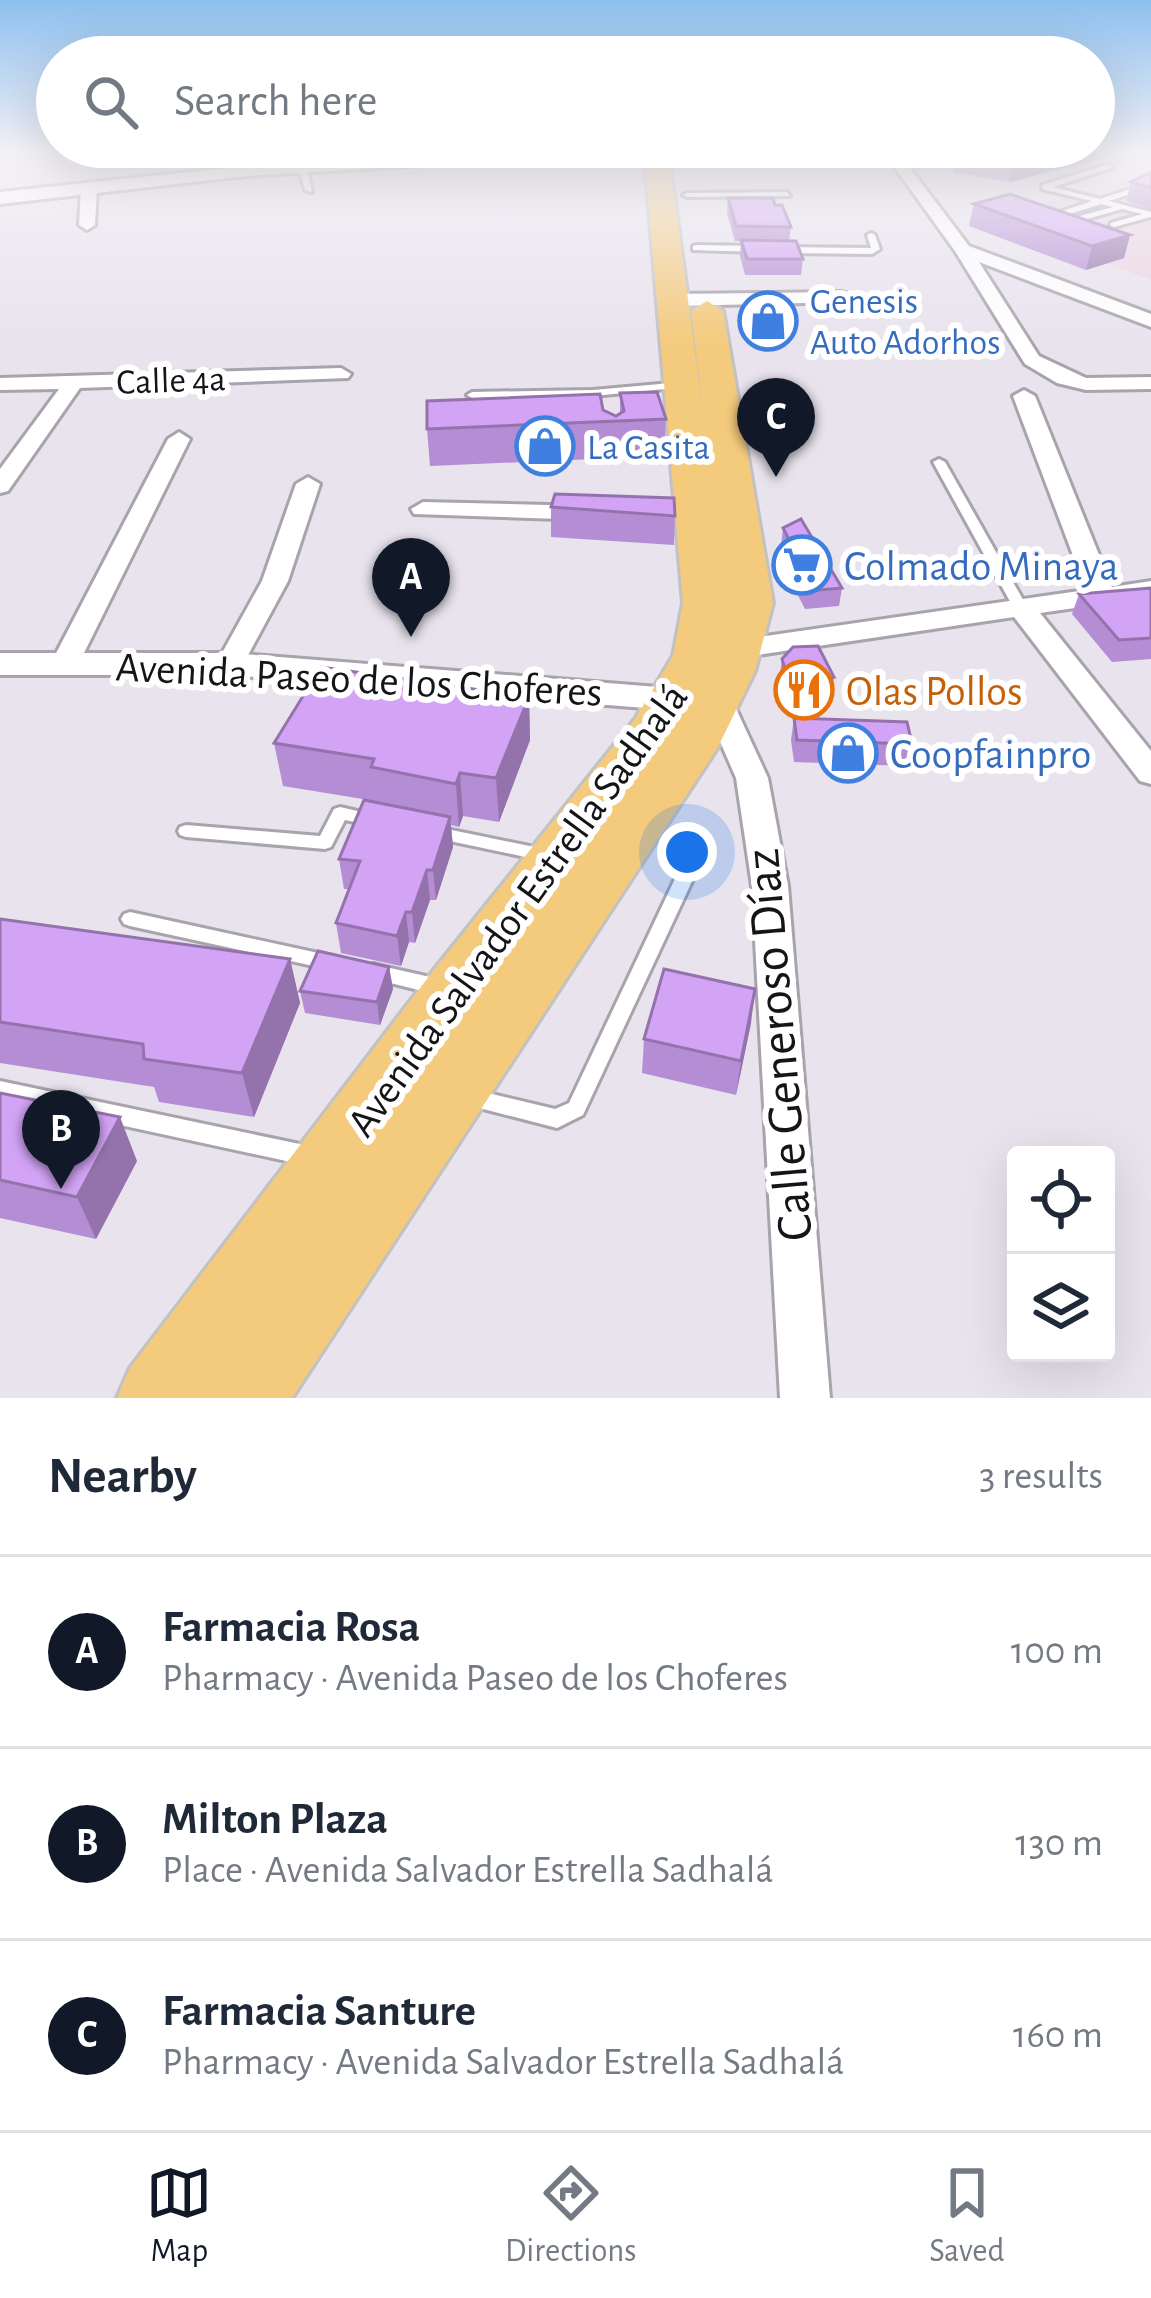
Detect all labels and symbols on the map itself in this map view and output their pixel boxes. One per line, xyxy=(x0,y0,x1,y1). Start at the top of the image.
place label: Genesis Auto Adorhos xyxy=(810,284,1001,361)
shop icon: Genesis Auto Adorhos xyxy=(737,290,799,352)
street label: Calle 4a xyxy=(116,361,226,401)
pin: C xyxy=(737,378,815,477)
shop icon: La Casita xyxy=(514,415,576,477)
place label: La Casita xyxy=(587,430,710,466)
supermarket icon: Colmado Minaya xyxy=(771,534,833,596)
pin: A xyxy=(372,538,450,637)
place label: Colmado Minaya xyxy=(844,546,1119,588)
street label: Avenida Paseo de los Choferes xyxy=(114,646,603,714)
restaurant icon: Olas Pollos xyxy=(773,659,835,721)
place label: Olas Pollos xyxy=(846,671,1023,713)
street label: Avenida Salvador Estrella Sadhalá xyxy=(340,676,696,1144)
shop icon: Coopfainpro xyxy=(817,722,879,784)
place label: Coopfainpro xyxy=(890,734,1091,776)
your location xyxy=(657,822,717,882)
street label: Calle Generoso Díaz xyxy=(737,846,822,1243)
pin: B xyxy=(22,1090,100,1189)

